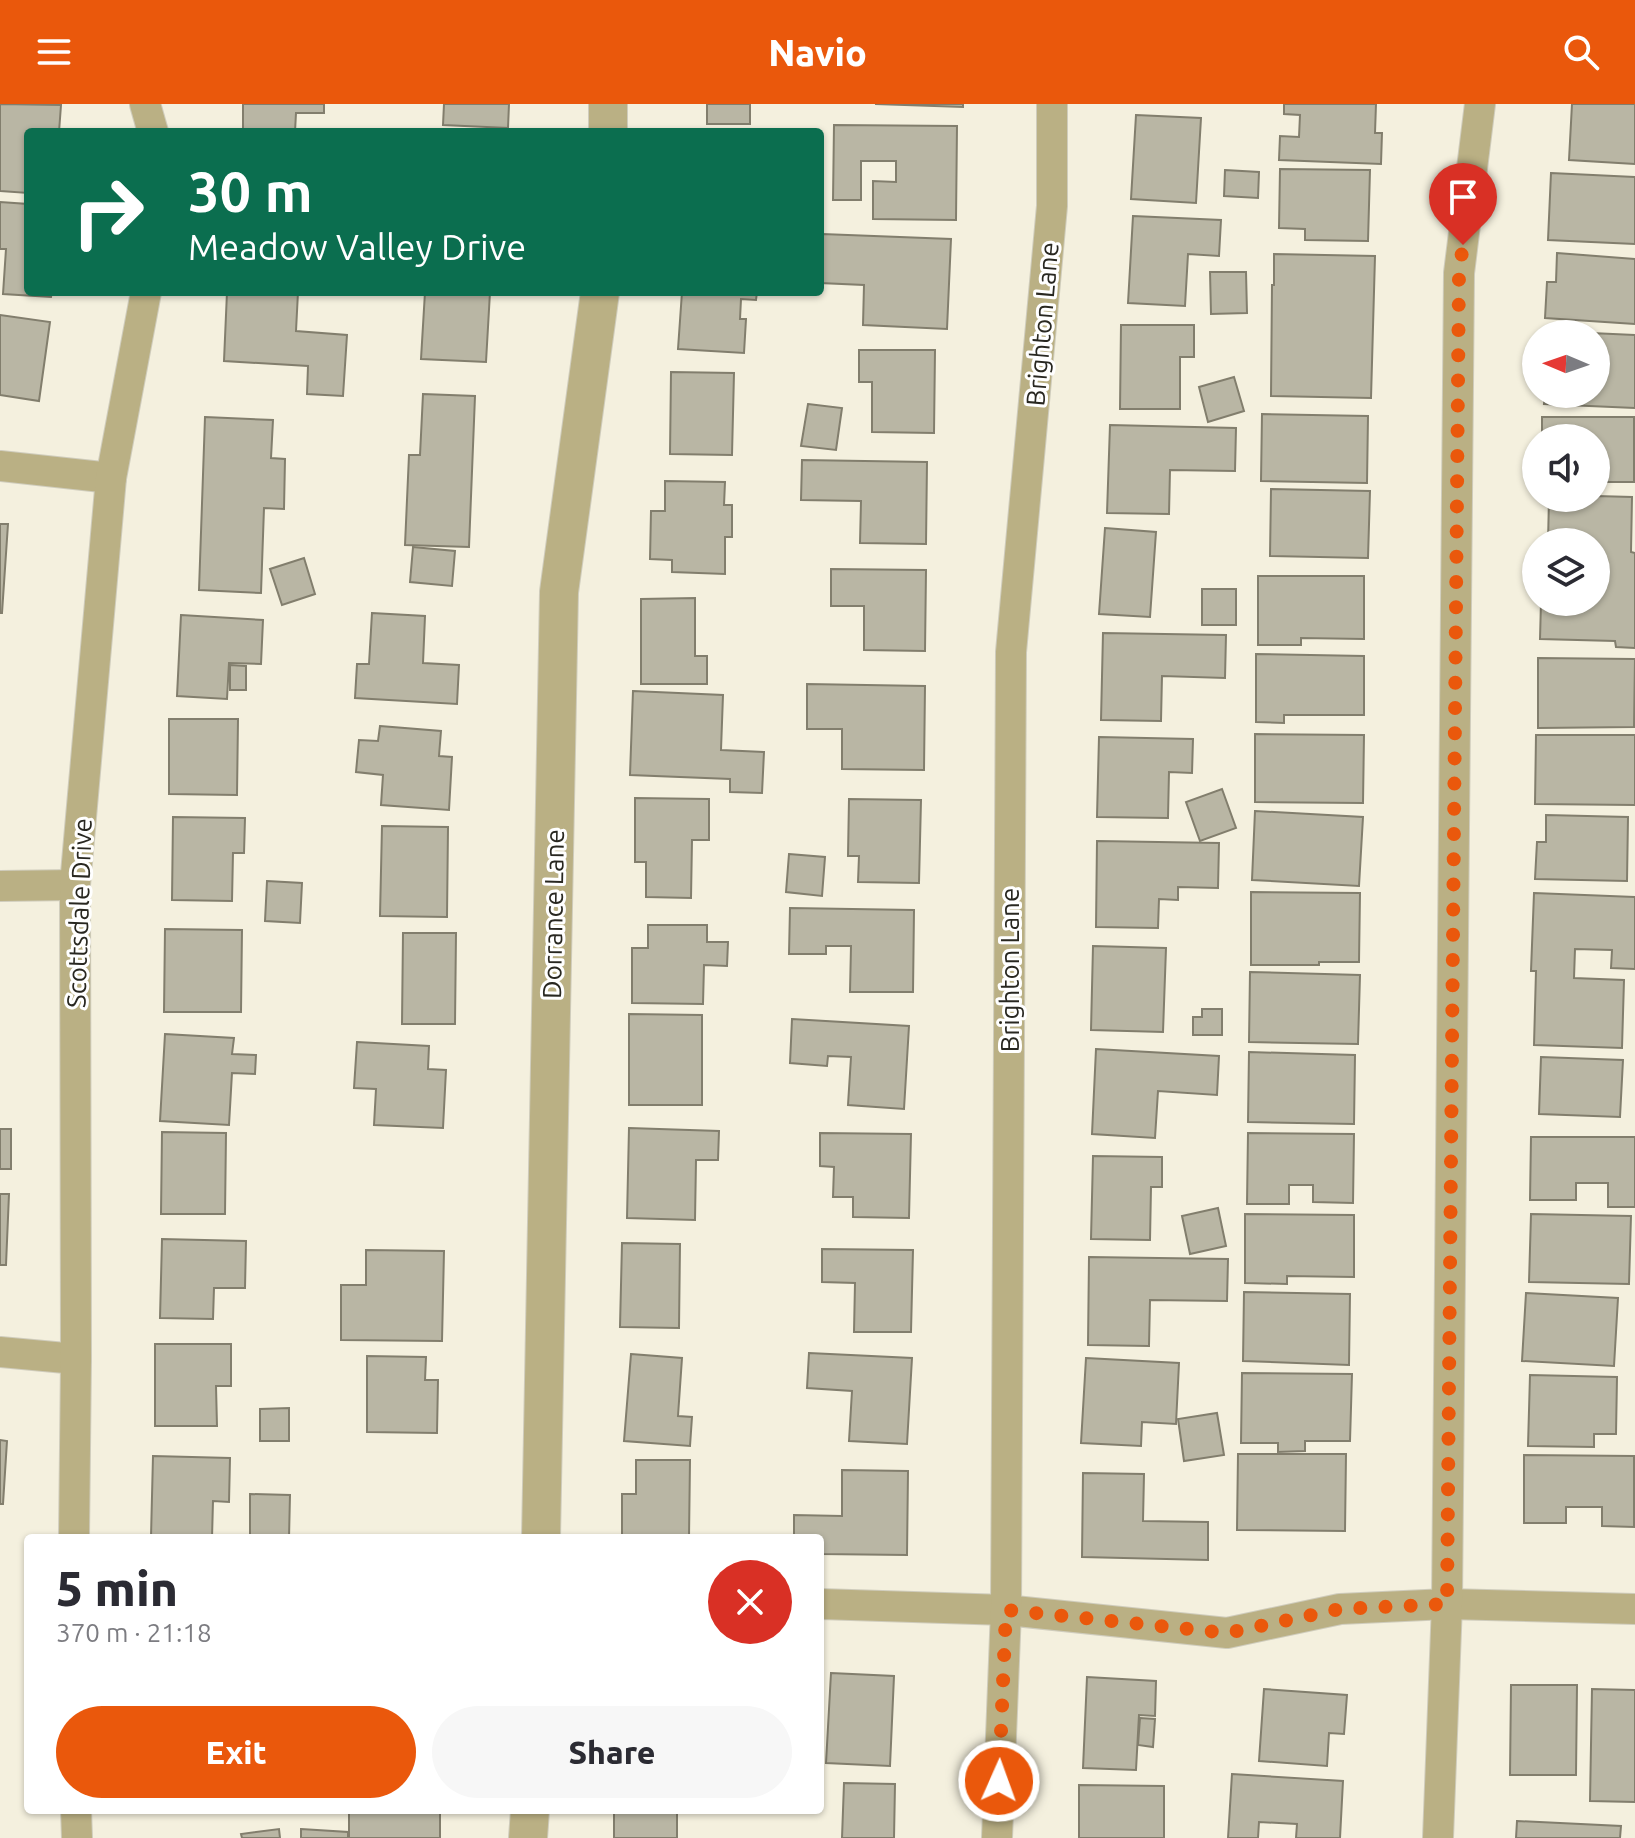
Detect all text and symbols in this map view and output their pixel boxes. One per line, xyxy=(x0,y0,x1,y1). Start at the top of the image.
icon: menu xyxy=(32,30,76,74)
icon: search xyxy=(1559,30,1603,74)
text: Navio xyxy=(768,32,867,73)
icon: right xyxy=(56,160,160,264)
text: 30 m xyxy=(188,160,313,223)
pin xyxy=(1429,163,1497,245)
icon: arrive xyxy=(1441,175,1485,219)
text: Meadow Valley Drive xyxy=(188,226,526,267)
street label: Brighton Lane xyxy=(1020,241,1064,407)
north arrow xyxy=(1522,320,1610,408)
map controls xyxy=(1522,320,1610,616)
button: sound xyxy=(1522,424,1610,512)
button: layers xyxy=(1522,528,1610,616)
street label: Scottsdale Drive xyxy=(61,818,97,1008)
street label: Dorrance Lane xyxy=(537,829,569,999)
street label: Brighton Lane xyxy=(995,888,1024,1052)
button: close xyxy=(708,1560,792,1644)
text: 5 min xyxy=(56,1561,178,1615)
text: 370 m · 21:18 xyxy=(56,1618,212,1647)
button: Exit xyxy=(56,1706,416,1798)
button: Share xyxy=(432,1706,792,1798)
position arrow xyxy=(957,1739,1041,1823)

